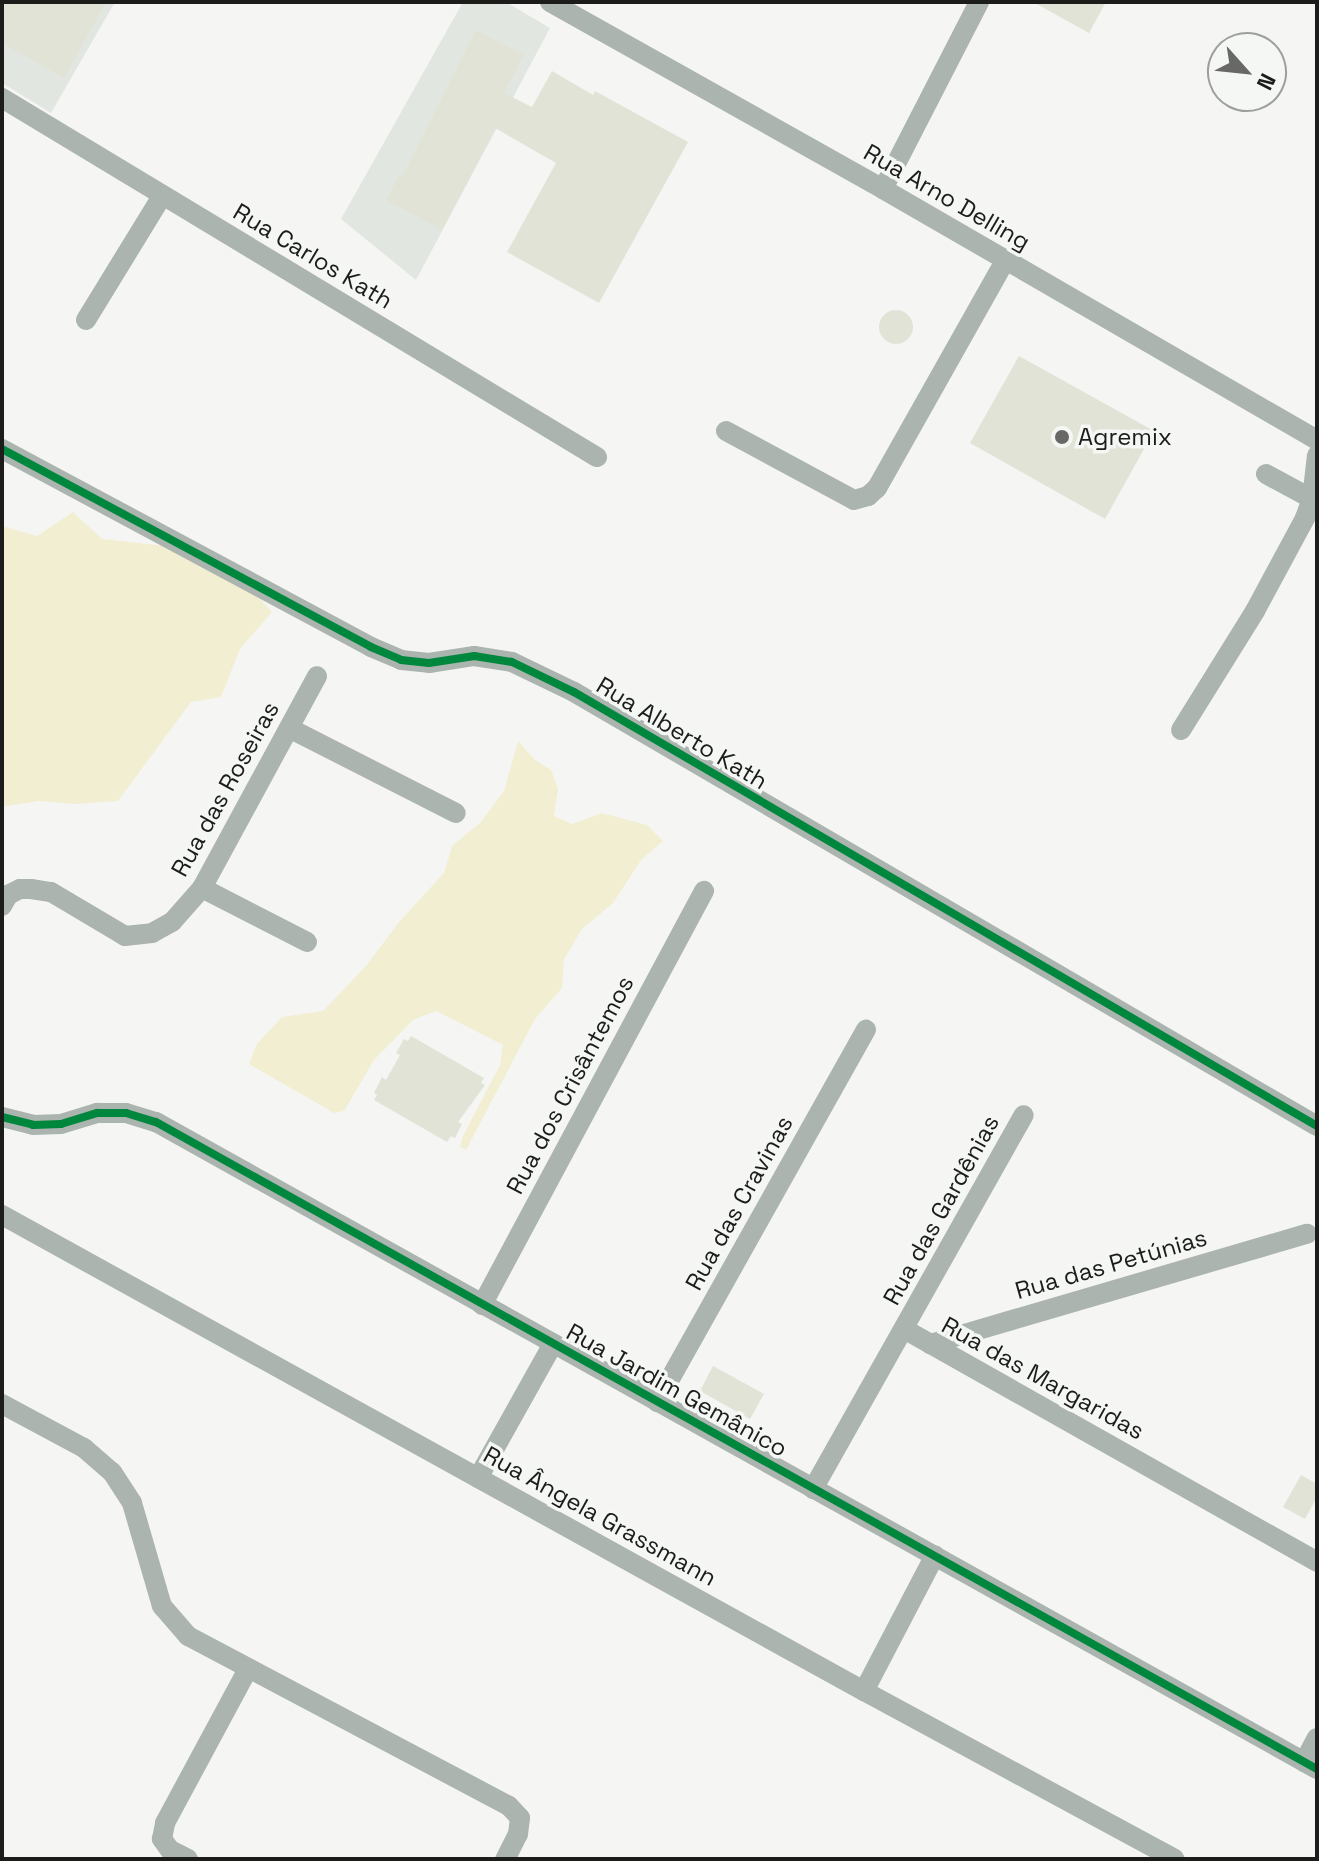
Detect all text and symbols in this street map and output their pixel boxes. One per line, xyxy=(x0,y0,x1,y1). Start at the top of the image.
north arrow xyxy=(1207,32,1287,112)
text: N xyxy=(1251,69,1282,95)
street label: Rua Arno Delling xyxy=(859,138,1035,256)
street label: Rua Carlos Kath xyxy=(228,197,398,315)
place label: Agremix xyxy=(1078,423,1172,451)
marker: Agremix xyxy=(1053,428,1071,446)
street label: Rua Alberto Kath xyxy=(591,671,773,795)
street label: Rua das Roseiras xyxy=(165,697,285,881)
street label: Rua dos Crisântemos xyxy=(500,971,640,1199)
street label: Rua das Gardênias xyxy=(877,1110,1005,1310)
street label: Rua das Cravinas xyxy=(679,1111,799,1295)
street label: Rua das Petúnias xyxy=(1012,1223,1210,1305)
street label: Rua das Margaridas xyxy=(937,1310,1149,1446)
street label: Rua Jardim Gemânico xyxy=(561,1317,793,1463)
street label: Rua Ângela Grassmann xyxy=(478,1440,722,1592)

